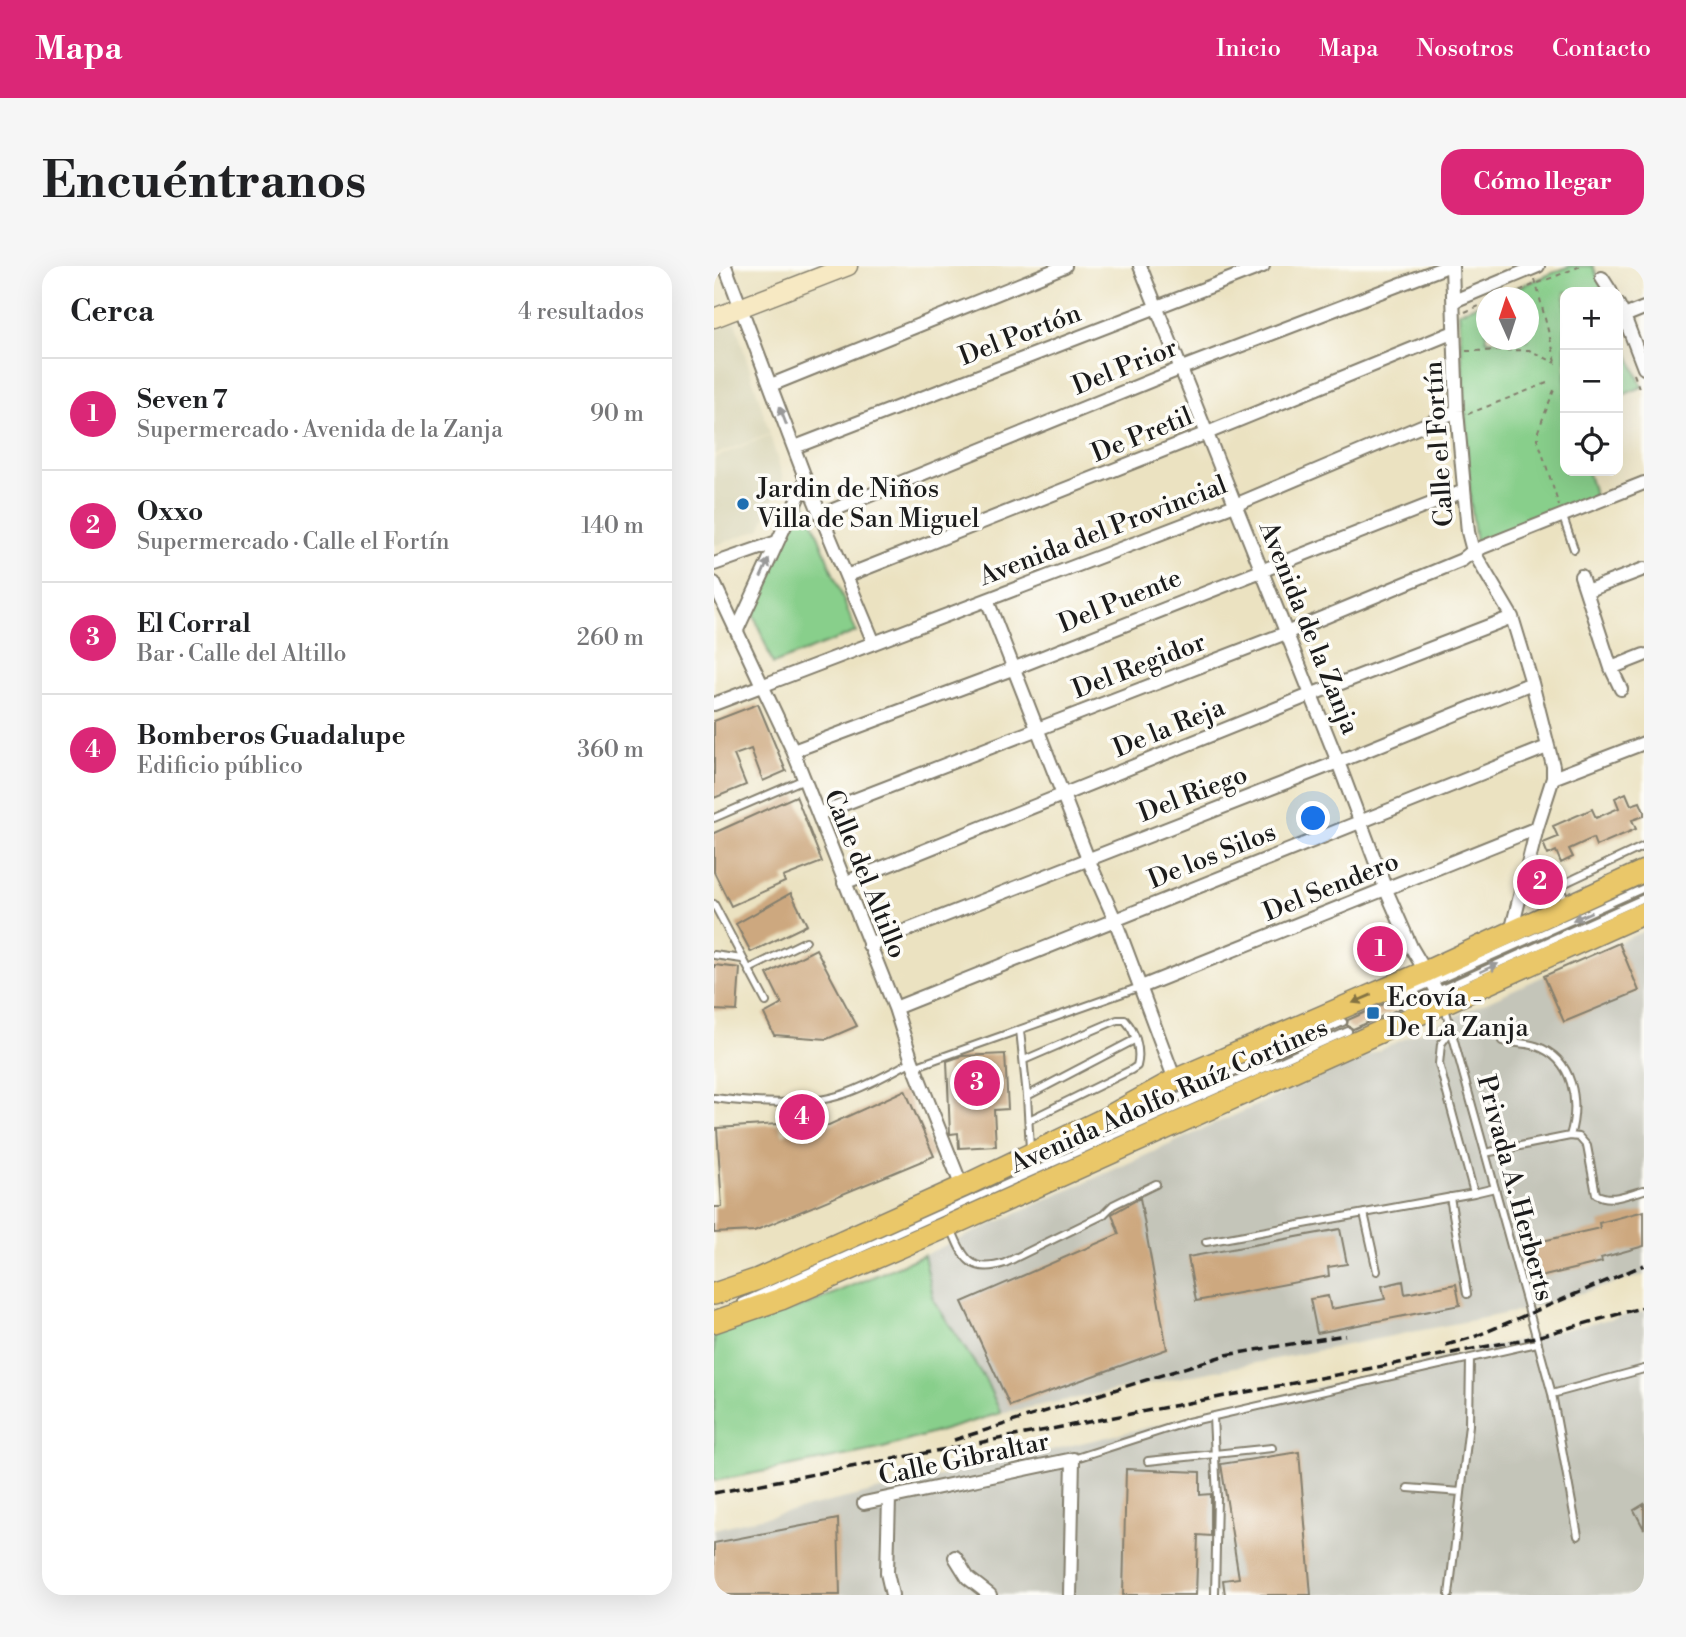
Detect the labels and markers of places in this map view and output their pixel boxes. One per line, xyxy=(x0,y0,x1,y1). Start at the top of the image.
place label: Jardin de Niños Villa de San Miguel xyxy=(756,473,980,535)
marker: Jardin de Niños Villa de San Miguel xyxy=(735,496,751,512)
pin: 2 xyxy=(1517,856,1563,908)
pin: 1 xyxy=(1357,923,1403,975)
place label: Ecovía - De La Zanja xyxy=(1387,982,1530,1044)
marker: Ecovía - De La Zanja xyxy=(1365,1005,1381,1021)
pin: 3 xyxy=(954,1057,1000,1109)
pin: 4 xyxy=(779,1091,825,1143)

